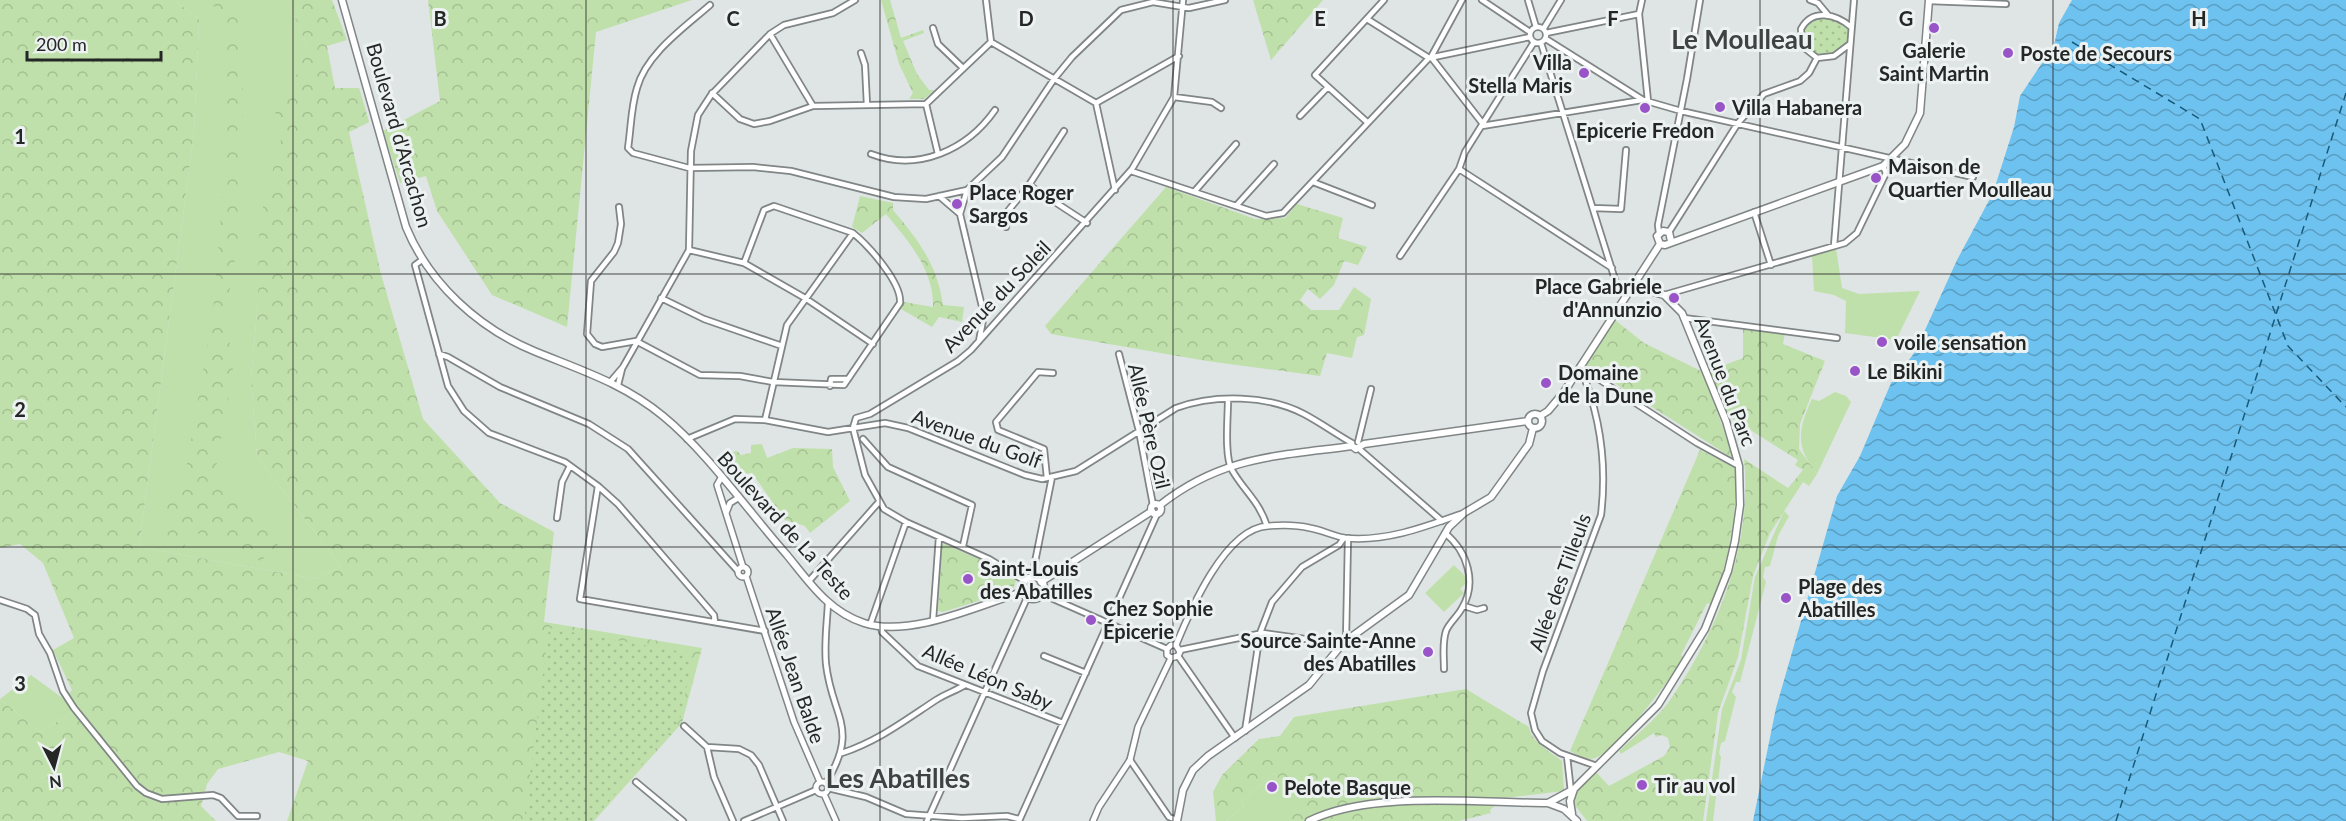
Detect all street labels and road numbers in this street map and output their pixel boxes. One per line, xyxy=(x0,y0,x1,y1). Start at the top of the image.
street label: Boulevard d'Arcachon xyxy=(362,40,438,230)
street label: Avenue du Soleil xyxy=(937,235,1055,357)
street label: Avenue du Parc xyxy=(1690,313,1762,450)
street label: Allée Père Ozil xyxy=(1124,361,1176,491)
street label: Avenue du Golf xyxy=(909,403,1045,473)
street label: Boulevard de La Teste xyxy=(713,446,859,604)
street label: Allée des Tilleuls xyxy=(1523,510,1595,654)
street label: Allée Jean Balde xyxy=(761,604,831,746)
street label: Allée Léon Saby xyxy=(919,638,1057,714)

